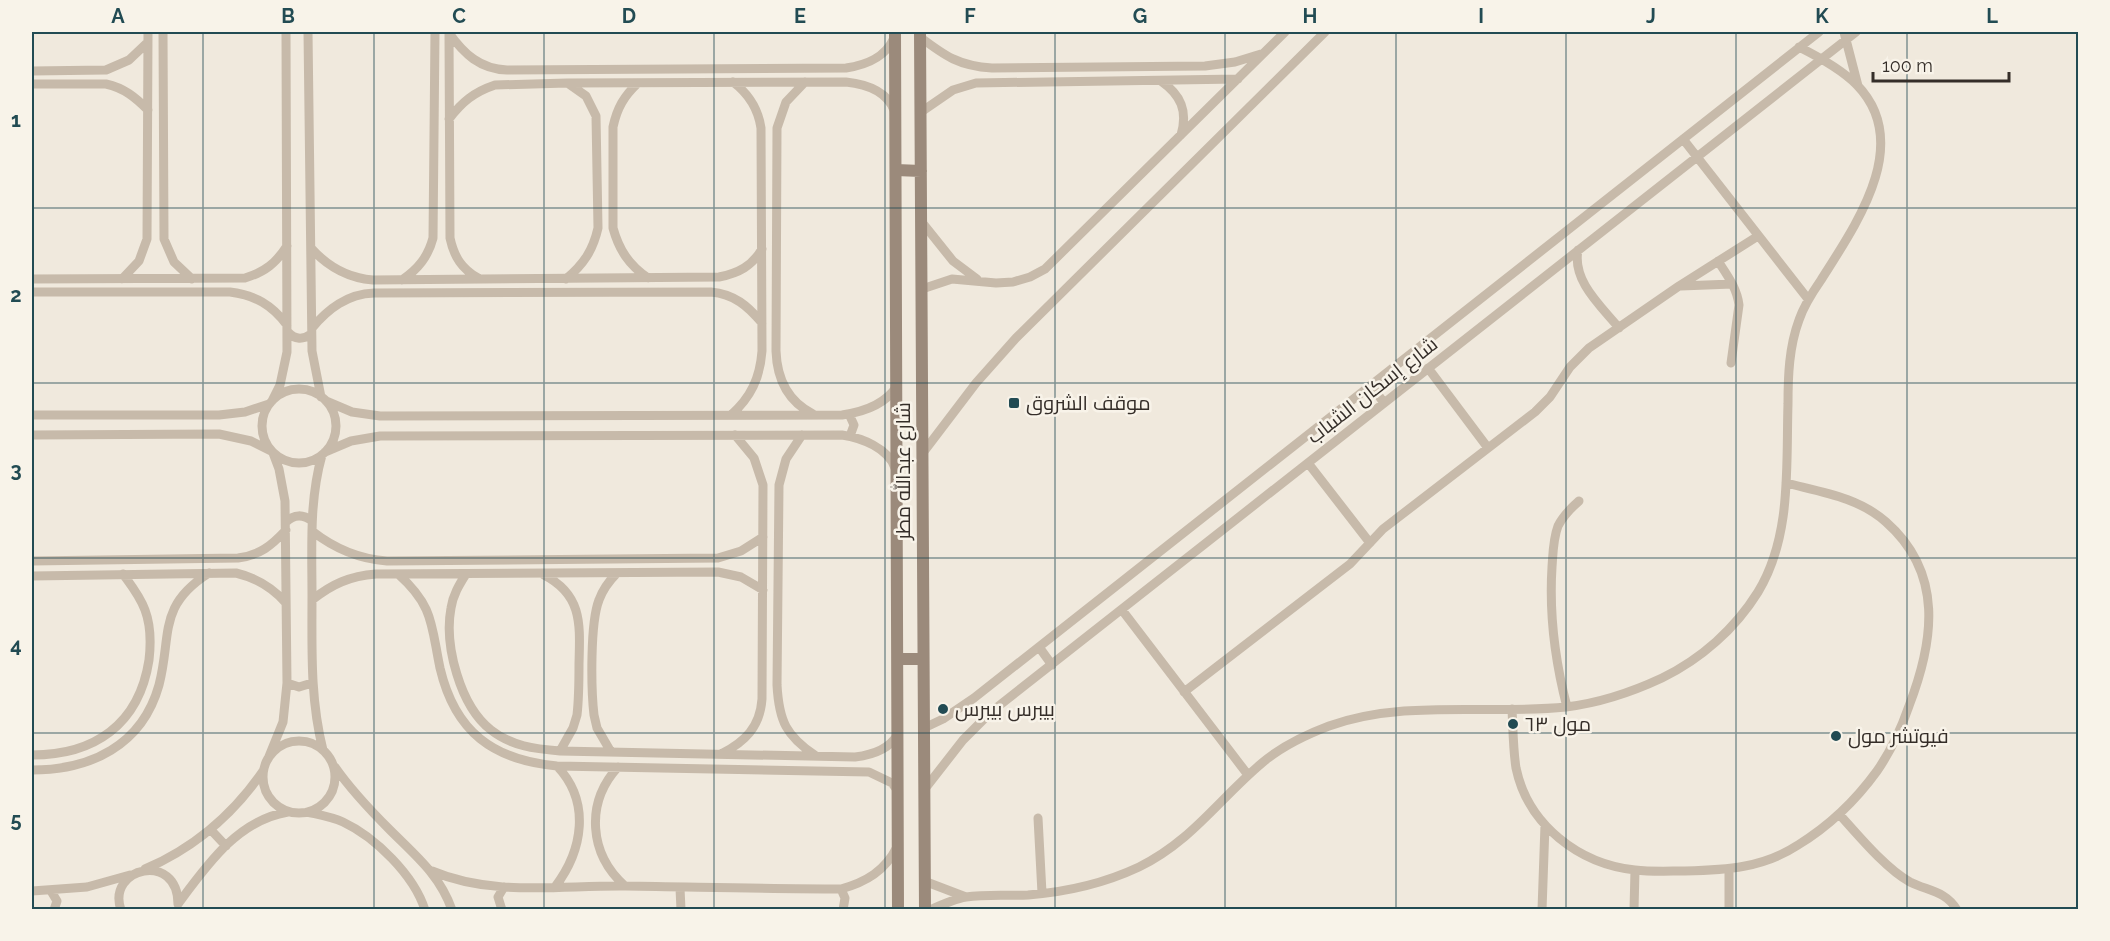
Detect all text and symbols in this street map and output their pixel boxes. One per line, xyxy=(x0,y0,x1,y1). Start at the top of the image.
text: A xyxy=(111,4,125,28)
text: B xyxy=(281,4,295,28)
text: C xyxy=(452,4,466,28)
text: D xyxy=(622,4,636,28)
text: E xyxy=(794,4,806,28)
text: F xyxy=(964,4,976,28)
text: G xyxy=(1133,4,1147,28)
text: H xyxy=(1303,4,1317,28)
text: I xyxy=(1478,4,1484,28)
text: J xyxy=(1646,4,1656,28)
text: K xyxy=(1815,4,1829,28)
text: L xyxy=(1986,4,1998,28)
scale bar xyxy=(1873,45,2010,83)
text: 100 m xyxy=(1882,55,1933,76)
text: 1 xyxy=(11,108,21,132)
text: 2 xyxy=(10,283,22,307)
street label: شارع إسكان الشباب xyxy=(1302,332,1443,450)
place label: موقف الشروق xyxy=(1026,391,1151,416)
marker: موقف الشروق xyxy=(1007,396,1021,410)
street label: شارع عبدالله مطر xyxy=(890,402,917,541)
text: 3 xyxy=(10,458,22,482)
text: 4 xyxy=(10,633,22,657)
place label: بيبرس بيبرس xyxy=(955,697,1055,722)
marker: بيبرس بيبرس xyxy=(936,702,950,716)
place label: مول ٦٣ xyxy=(1525,712,1591,737)
marker: مول ٦٣ xyxy=(1506,717,1520,731)
place label: فيوتشر مول xyxy=(1848,724,1949,749)
marker: فيوتشر مول xyxy=(1829,729,1843,743)
text: 5 xyxy=(10,808,22,832)

